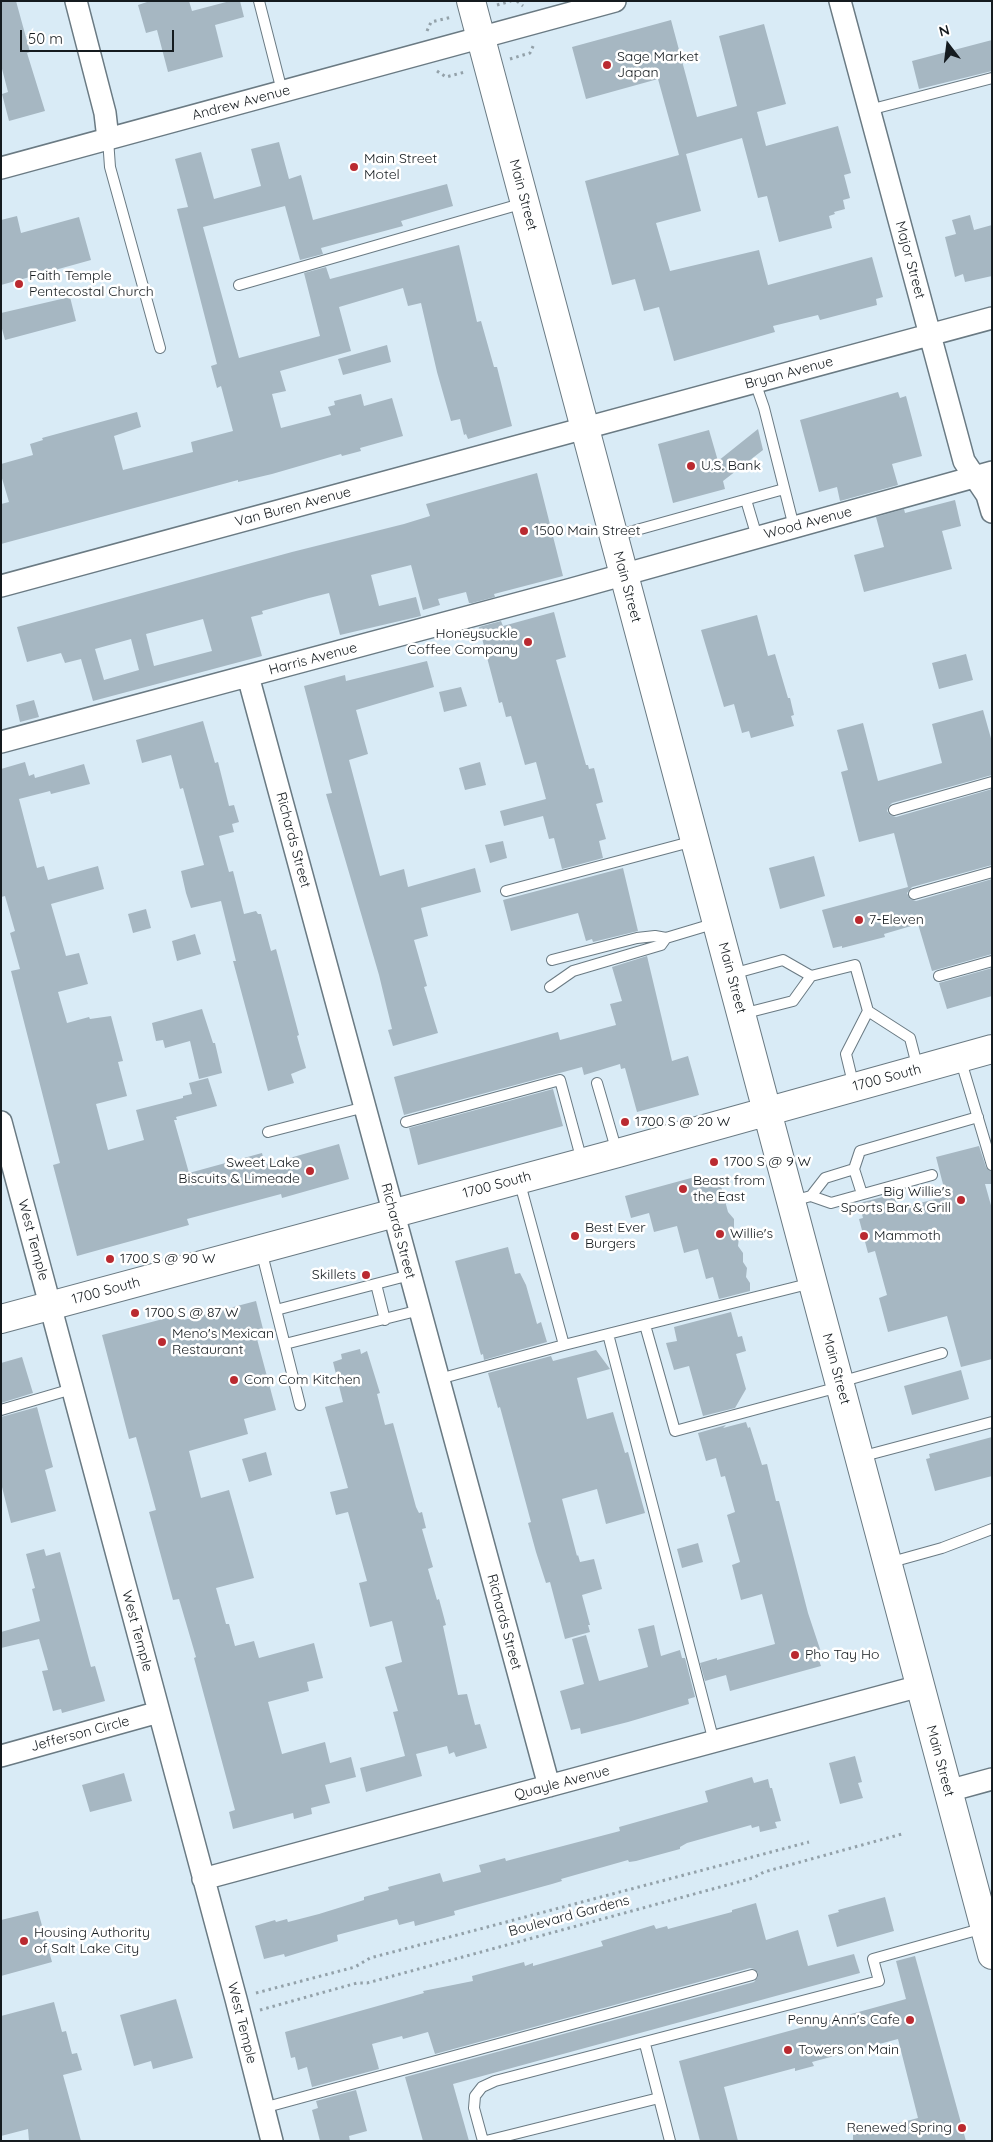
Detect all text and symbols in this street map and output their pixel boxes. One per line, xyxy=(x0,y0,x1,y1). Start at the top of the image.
scale bar xyxy=(22,20,176,52)
north arrow xyxy=(923,20,973,70)
text: N xyxy=(937,20,951,41)
text: 50 m xyxy=(28,29,63,48)
place label: Sage Market Japan xyxy=(617,49,699,82)
marker: Sage Market Japan xyxy=(601,59,613,71)
street label: Andrew Avenue xyxy=(190,82,292,124)
place label: Main Street Motel xyxy=(364,151,437,184)
street label: Main Street xyxy=(505,157,541,233)
marker: Main Street Motel xyxy=(348,161,360,173)
street label: Major Street xyxy=(892,219,928,301)
place label: Faith Temple Pentecostal Church xyxy=(29,268,154,300)
marker: Faith Temple Pentecostal Church xyxy=(13,278,25,290)
street label: Bryan Avenue xyxy=(743,353,835,393)
place label: U.S. Bank xyxy=(701,458,761,474)
marker: U.S. Bank xyxy=(685,460,697,472)
street label: Van Buren Avenue xyxy=(233,483,353,531)
street label: Wood Avenue xyxy=(762,503,854,543)
place label: 1500 Main Street xyxy=(534,523,641,539)
marker: 1500 Main Street xyxy=(518,525,530,537)
street label: Main Street xyxy=(609,549,645,625)
place label: Honeysuckle Coffee Company xyxy=(407,626,518,658)
marker: Honeysuckle Coffee Company xyxy=(522,636,534,648)
street label: Harris Avenue xyxy=(267,639,359,679)
street label: Richards Street xyxy=(272,790,314,890)
place label: 7-Eleven xyxy=(869,912,924,928)
marker: 7-Eleven xyxy=(853,914,865,926)
street label: Main Street xyxy=(714,940,750,1016)
street label: 1700 South xyxy=(851,1061,923,1095)
place label: 1700 S @ 20 W xyxy=(635,1114,730,1130)
marker: 1700 S @ 20 W xyxy=(619,1116,631,1128)
place label: 1700 S @ 9 W xyxy=(724,1154,811,1170)
place label: Sweet Lake Biscuits & Limeade xyxy=(178,1155,300,1188)
marker: 1700 S @ 9 W xyxy=(708,1156,720,1168)
marker: Sweet Lake Biscuits & Limeade xyxy=(304,1165,316,1177)
street label: 1700 South xyxy=(461,1168,533,1202)
place label: Beast from the East xyxy=(693,1173,765,1206)
street label: Richards Street xyxy=(377,1181,419,1281)
marker: Beast from the East xyxy=(677,1183,689,1195)
place label: Big Willie's Sports Bar & Grill xyxy=(841,1184,951,1216)
marker: Big Willie's Sports Bar & Grill xyxy=(955,1194,967,1206)
street label: West Temple xyxy=(14,1198,52,1282)
place label: Best Ever Burgers xyxy=(585,1220,646,1252)
place label: Willie's xyxy=(730,1226,773,1242)
marker: Willie's xyxy=(714,1228,726,1240)
place label: Mammoth xyxy=(874,1228,941,1244)
marker: Best Ever Burgers xyxy=(569,1230,581,1242)
marker: Mammoth xyxy=(858,1230,870,1242)
place label: 1700 S @ 90 W xyxy=(120,1251,215,1267)
marker: 1700 S @ 90 W xyxy=(104,1253,116,1265)
place label: Skillets xyxy=(312,1267,356,1283)
marker: Skillets xyxy=(360,1269,372,1281)
street label: 1700 South xyxy=(70,1274,142,1308)
place label: 1700 S @ 87 W xyxy=(145,1305,239,1321)
marker: 1700 S @ 87 W xyxy=(129,1307,141,1319)
place label: Meno's Mexican Restaurant xyxy=(172,1326,274,1358)
street label: Main Street xyxy=(818,1331,854,1407)
marker: Meno's Mexican Restaurant xyxy=(156,1336,168,1348)
place label: Com Com Kitchen xyxy=(244,1372,361,1388)
marker: Com Com Kitchen xyxy=(228,1374,240,1386)
street label: Richards Street xyxy=(483,1572,525,1672)
street label: West Temple xyxy=(118,1589,156,1673)
place label: Pho Tay Ho xyxy=(805,1647,879,1663)
marker: Pho Tay Ho xyxy=(789,1649,801,1661)
street label: Jefferson Circle xyxy=(29,1713,131,1755)
street label: Main Street xyxy=(922,1723,958,1799)
street label: Quayle Avenue xyxy=(513,1762,611,1804)
street label: Boulevard Gardens xyxy=(507,1892,631,1940)
place label: Housing Authority of Salt Lake City xyxy=(34,1925,150,1958)
marker: Housing Authority of Salt Lake City xyxy=(18,1935,30,1947)
street label: West Temple xyxy=(224,1981,260,2065)
place label: Penny Ann's Cafe xyxy=(788,2012,900,2028)
marker: Penny Ann's Cafe xyxy=(904,2014,916,2026)
place label: Towers on Main xyxy=(798,2042,899,2058)
marker: Towers on Main xyxy=(782,2044,794,2056)
place label: Renewed Spring xyxy=(846,2120,952,2136)
marker: Renewed Spring xyxy=(956,2122,968,2134)

